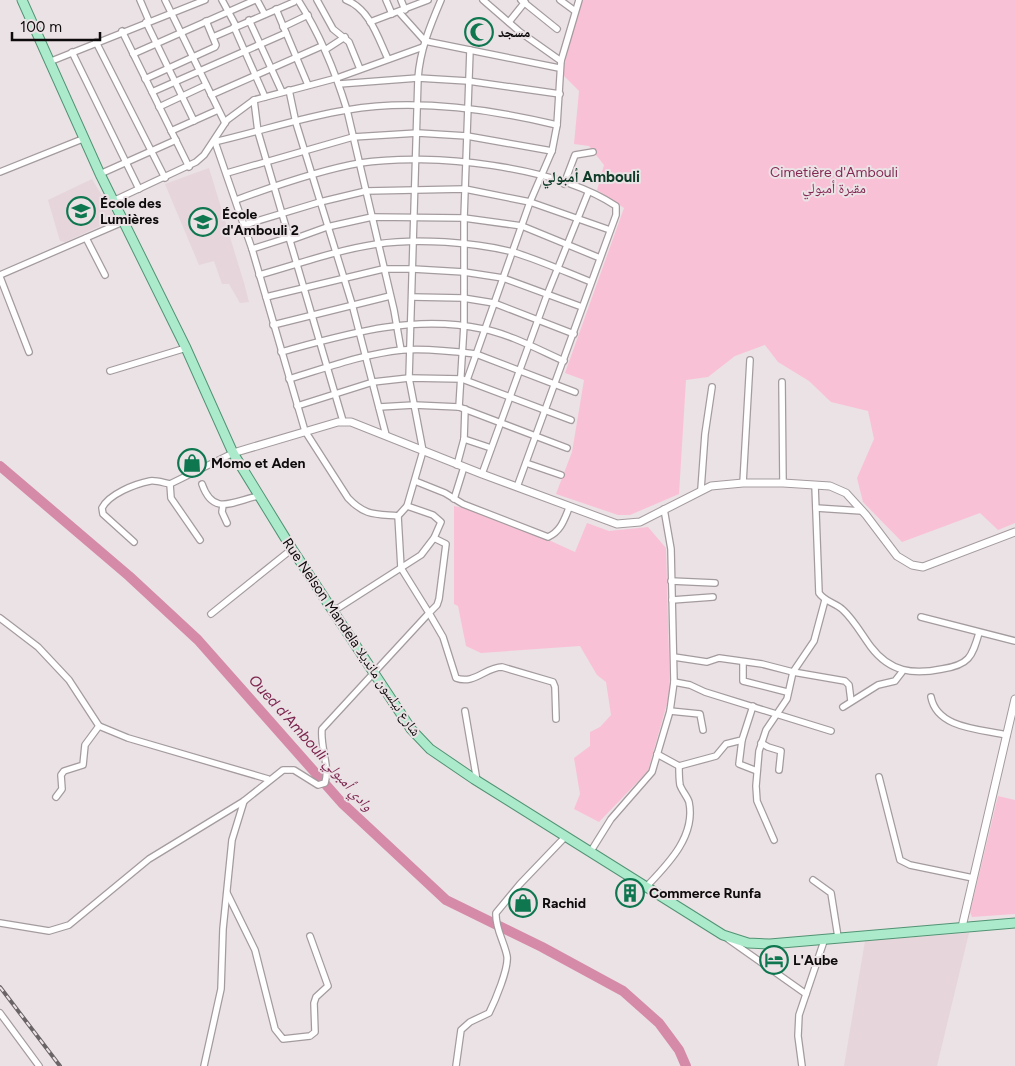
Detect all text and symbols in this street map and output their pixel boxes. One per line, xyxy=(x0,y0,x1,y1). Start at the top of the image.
scale bar xyxy=(12,10,100,42)
mosque icon: مسجد xyxy=(464,17,494,47)
text: 100 m xyxy=(20,18,62,36)
place label: مسجد xyxy=(498,24,530,41)
park label: Cimetière d'Ambouli مقبرة أمبولي xyxy=(770,164,898,200)
district label: أمبولي Ambouli xyxy=(542,168,640,189)
place label: École des Lumières xyxy=(100,195,162,228)
school or university icon: École des Lumières xyxy=(66,196,96,226)
place label: École d'Ambouli 2 xyxy=(222,206,299,239)
school or university icon: École d'Ambouli 2 xyxy=(188,207,218,237)
shop icon: Momo et Aden xyxy=(177,448,207,478)
place label: Momo et Aden xyxy=(211,455,305,472)
street label: Rue Nelson Mandela شارع نيلسون مانديلا xyxy=(278,535,424,740)
water label: Oued d'Ambouli وادي أمبولي xyxy=(243,671,377,817)
building icon: Commerce Runfa xyxy=(615,878,645,908)
place label: Commerce Runfa xyxy=(649,885,761,902)
shop icon: Rachid xyxy=(508,888,538,918)
place label: Rachid xyxy=(542,895,586,912)
hotel icon: L'Aube xyxy=(759,945,789,975)
place label: L'Aube xyxy=(793,952,838,969)

